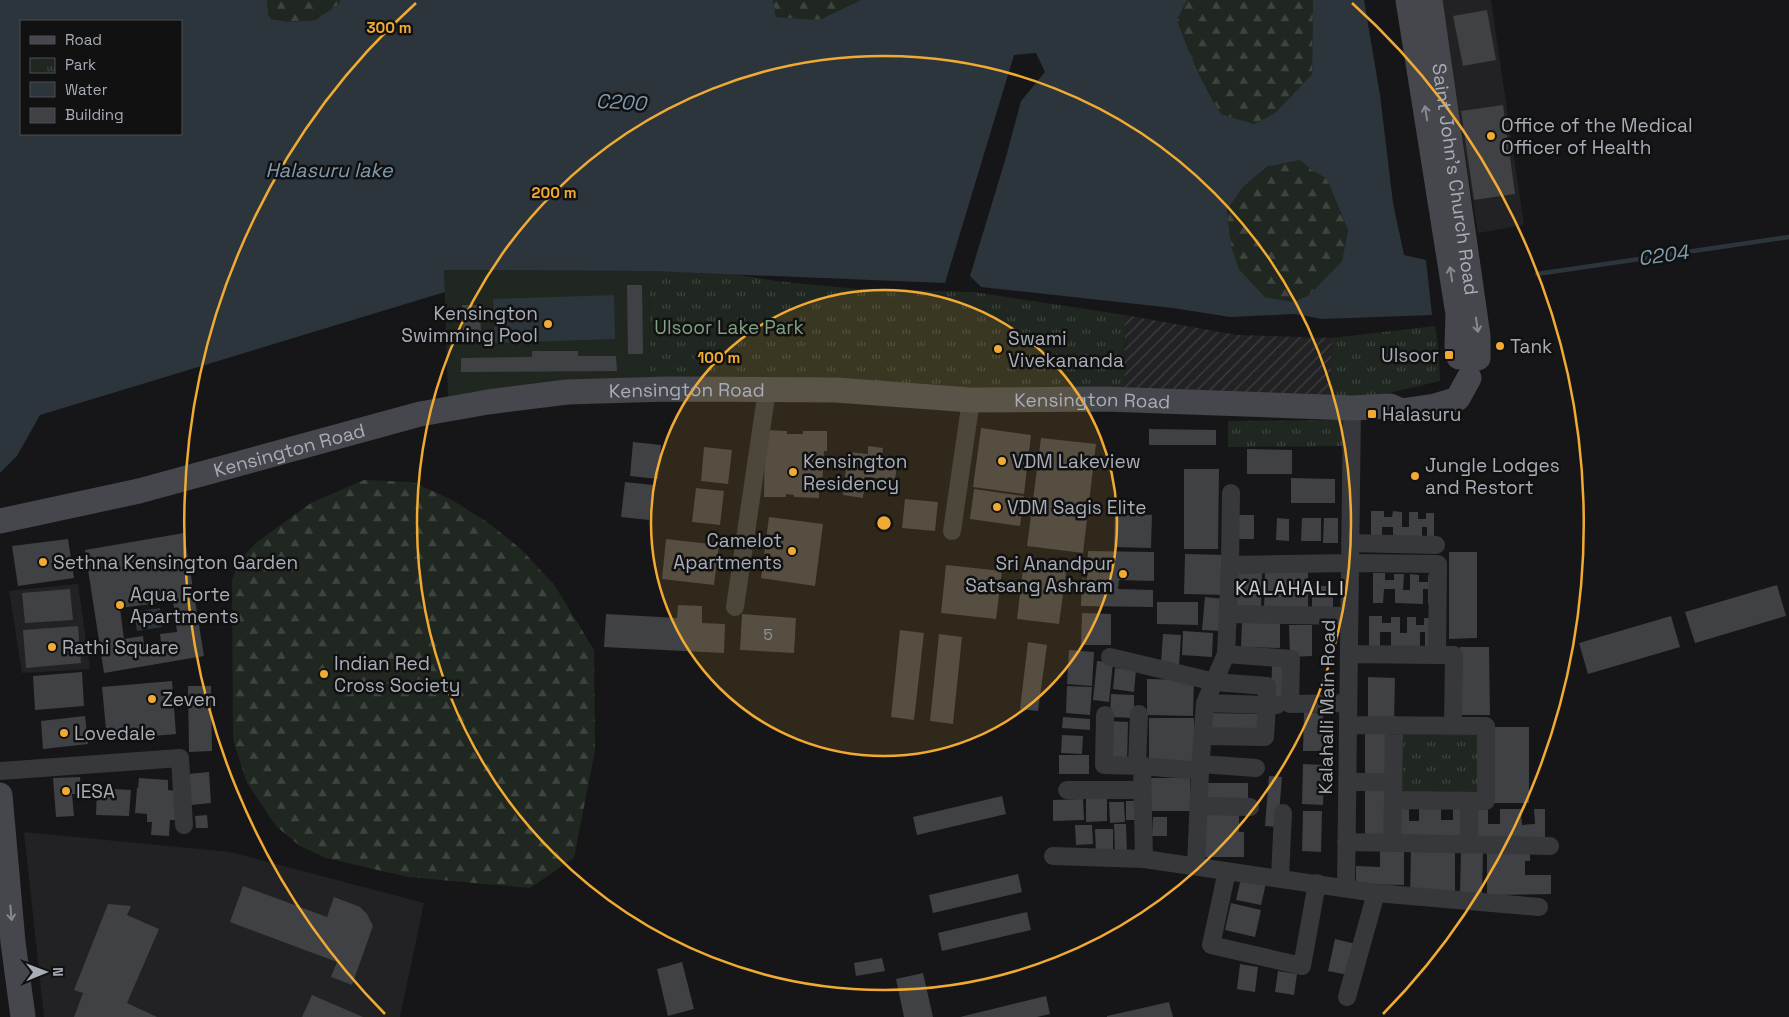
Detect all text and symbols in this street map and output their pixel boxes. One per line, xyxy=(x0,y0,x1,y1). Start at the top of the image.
text: 300 m xyxy=(366,18,412,37)
legend xyxy=(20,20,182,135)
text: Road xyxy=(65,30,102,49)
text: Park xyxy=(65,55,96,74)
street label: Saint John's Church Road xyxy=(1427,62,1485,297)
text: Water xyxy=(65,80,108,99)
water label: C200 xyxy=(595,88,649,116)
text: Building xyxy=(65,105,124,124)
one-way arrow xyxy=(1420,106,1430,122)
place label: Office of the Medical Officer of Health xyxy=(1501,113,1693,160)
marker: Office of the Medical Officer of Health xyxy=(1485,130,1497,142)
water label: Halasuru lake xyxy=(265,157,394,183)
text: 200 m xyxy=(532,183,576,202)
water label: C204 xyxy=(1636,238,1691,271)
one-way arrow xyxy=(1446,266,1456,282)
place label: Kensington Swimming Pool xyxy=(401,301,538,348)
park label: Ulsoor Lake Park xyxy=(654,315,804,340)
one-way arrow xyxy=(1472,317,1482,333)
marker: Kensington Swimming Pool xyxy=(542,318,554,330)
place label: Swami Vivekananda xyxy=(1008,326,1124,373)
place label: Tank xyxy=(1510,334,1552,359)
marker: Tank xyxy=(1494,340,1506,352)
marker: Swami Vivekananda xyxy=(992,343,1004,355)
place label: Ulsoor xyxy=(1381,343,1439,368)
text: 100 m xyxy=(698,348,740,367)
marker: Ulsoor xyxy=(1443,349,1455,361)
street label: Kensington Road xyxy=(608,376,765,403)
street label: Kensington Road xyxy=(1014,386,1171,414)
place label: Halasuru xyxy=(1382,402,1461,427)
marker: Halasuru xyxy=(1366,408,1378,420)
street label: Kensington Road xyxy=(211,417,368,482)
place label: Kensington Residency xyxy=(803,449,907,496)
place label: VDM Lakeview xyxy=(1012,449,1141,474)
place label: Jungle Lodges and Restort xyxy=(1425,453,1560,500)
marker: VDM Lakeview xyxy=(996,455,1008,467)
marker: Kensington Residency xyxy=(787,466,799,478)
marker: Jungle Lodges and Restort xyxy=(1409,470,1421,482)
place label: VDM Sagis Elite xyxy=(1007,495,1146,520)
marker: VDM Sagis Elite xyxy=(991,501,1003,513)
centre of rings xyxy=(875,514,893,532)
place label: Camelot Apartments xyxy=(673,528,782,575)
marker: Camelot Apartments xyxy=(786,545,798,557)
place label: Sethna Kensington Garden xyxy=(53,550,298,575)
place label: Sri Anandpur Satsang Ashram xyxy=(965,551,1113,598)
marker: Sethna Kensington Garden xyxy=(37,556,49,568)
marker: Sri Anandpur Satsang Ashram xyxy=(1117,568,1129,580)
district label: KALAHALLI xyxy=(1235,575,1345,601)
place label: Aqua Forte Apartments xyxy=(130,582,239,629)
marker: Aqua Forte Apartments xyxy=(114,599,126,611)
street label: Kalahalli Main Road xyxy=(1313,619,1341,795)
house number: 5 xyxy=(763,624,773,645)
place label: Rathi Square xyxy=(62,635,179,660)
marker: Rathi Square xyxy=(46,641,58,653)
place label: Indian Red Cross Society xyxy=(334,651,460,698)
marker: Indian Red Cross Society xyxy=(318,668,330,680)
place label: Zeven xyxy=(162,687,216,712)
marker: Zeven xyxy=(146,693,158,705)
place label: Lovedale xyxy=(74,721,156,746)
marker: Lovedale xyxy=(58,727,70,739)
place label: IESA xyxy=(76,779,115,804)
marker: IESA xyxy=(60,785,72,797)
one-way arrow xyxy=(6,905,16,921)
north arrow xyxy=(20,947,70,997)
text: N xyxy=(49,967,67,977)

